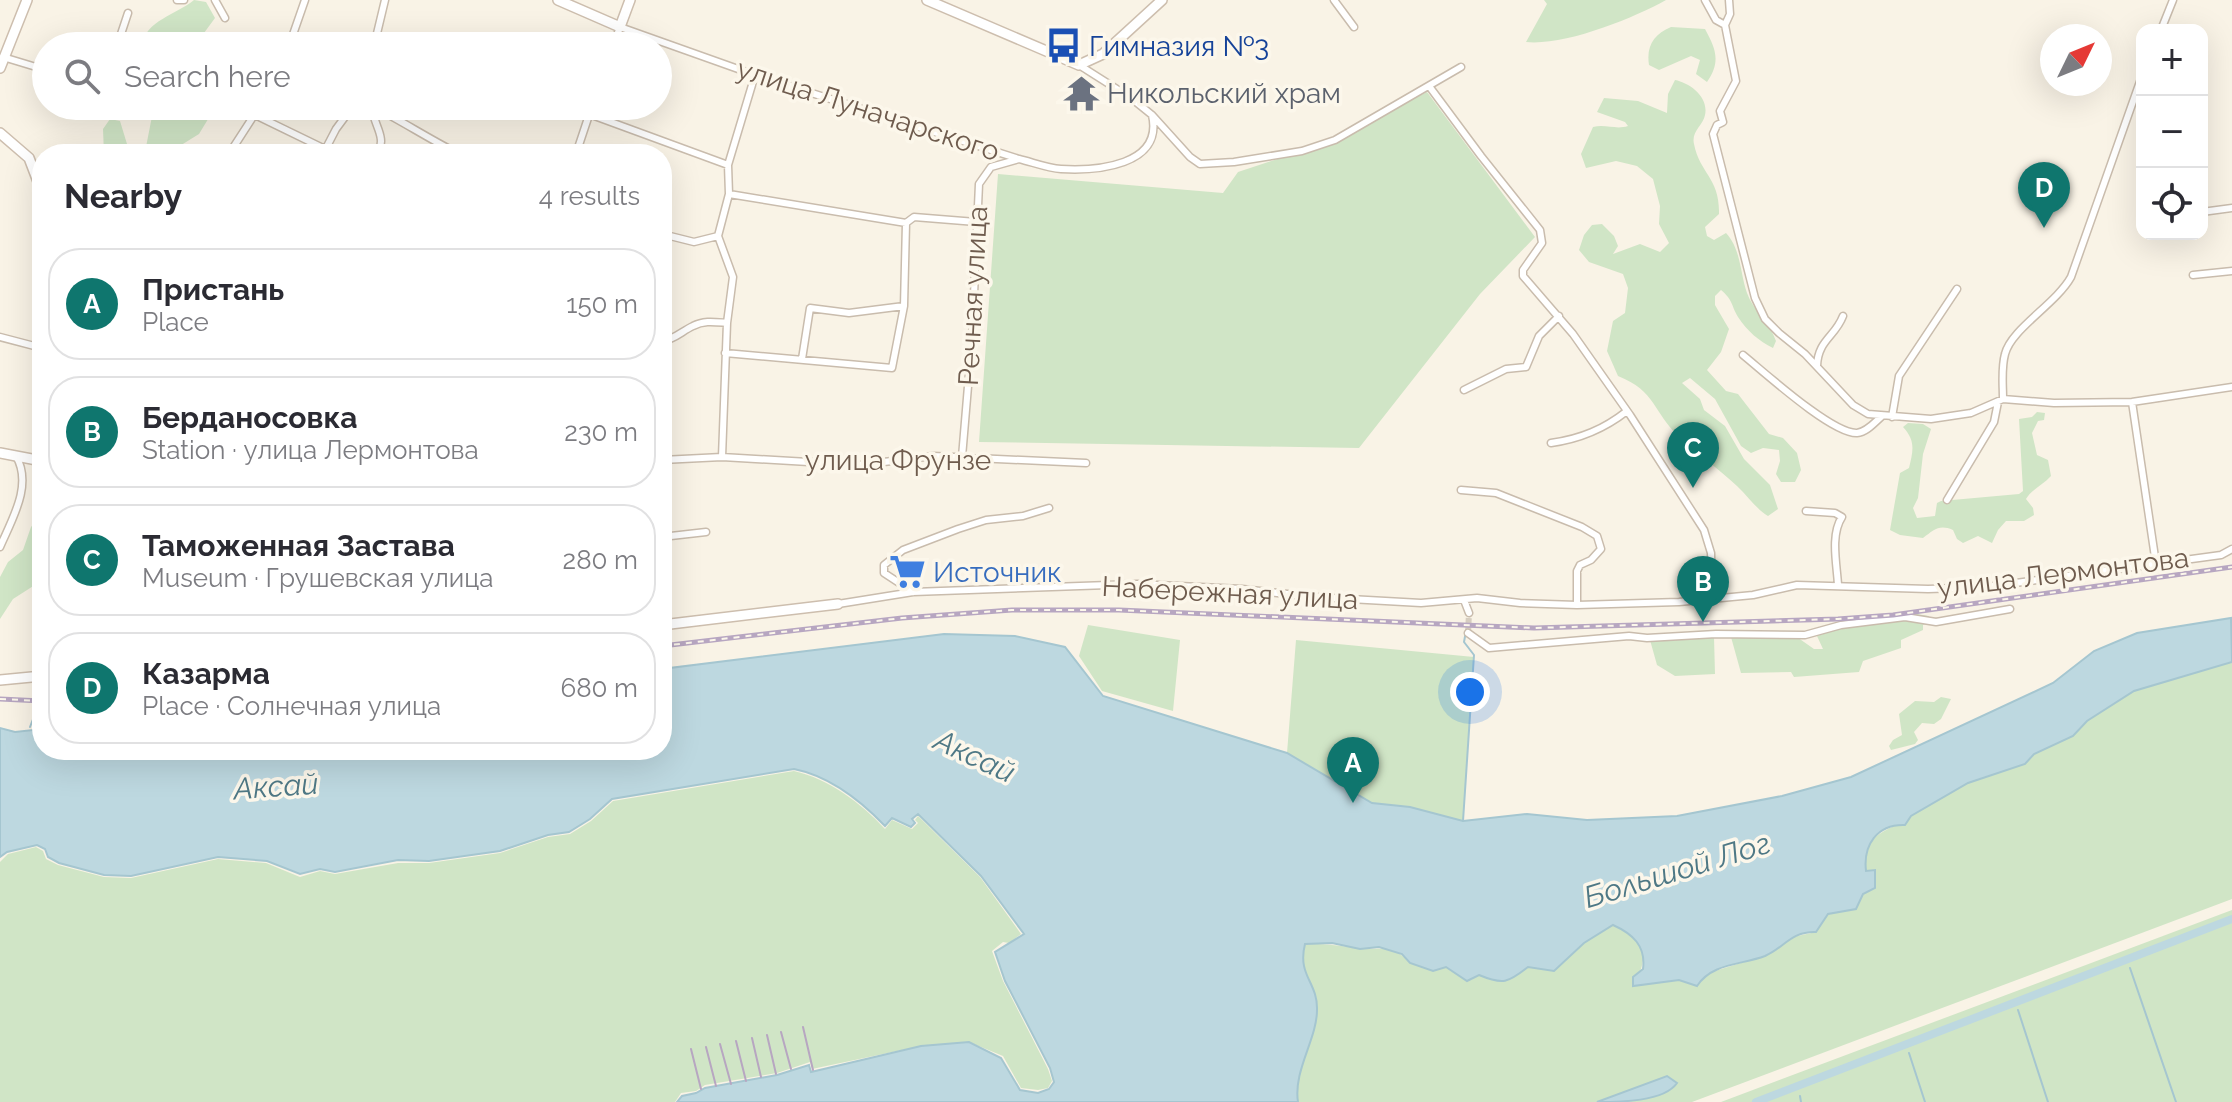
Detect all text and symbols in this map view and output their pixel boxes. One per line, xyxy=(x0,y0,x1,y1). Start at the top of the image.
north arrow xyxy=(2040,24,2112,96)
map controls xyxy=(2136,24,2208,240)
button: + xyxy=(2136,24,2208,96)
bus stop icon: Гимназия №3 xyxy=(1044,27,1082,65)
place label: Гимназия №3 xyxy=(1089,30,1269,63)
search box xyxy=(32,32,672,120)
street label: улица Луначарского xyxy=(732,52,1004,168)
icon: search xyxy=(60,54,104,98)
text: Search here xyxy=(124,59,291,94)
temple icon: Никольский храм xyxy=(1062,74,1100,112)
place label: Никольский храм xyxy=(1107,77,1341,110)
button: − xyxy=(2136,96,2208,168)
pin: D xyxy=(2018,162,2070,228)
button: locate xyxy=(2136,168,2208,240)
text: Nearby xyxy=(64,176,182,216)
text: 4 results xyxy=(539,181,640,211)
street label: Речная улица xyxy=(952,205,994,387)
text: Пристань xyxy=(142,272,284,307)
text: A xyxy=(83,289,101,319)
text: 150 m xyxy=(566,289,638,319)
text: Place xyxy=(142,307,209,337)
text: Берданосовка xyxy=(142,400,358,435)
text: B xyxy=(83,417,101,447)
text: 230 m xyxy=(564,417,638,447)
pin: C xyxy=(1667,422,1719,488)
text: Station · улица Лермонтова xyxy=(142,435,479,465)
street label: улица Фрунзе xyxy=(805,444,991,477)
text: Таможенная Застава xyxy=(142,528,455,563)
street label: улица Лермонтова xyxy=(1935,541,2191,605)
text: C xyxy=(83,545,101,575)
text: 280 m xyxy=(563,545,638,575)
supermarket icon: Источник xyxy=(888,553,926,591)
place label: Источник xyxy=(933,556,1062,589)
pin: B xyxy=(1677,556,1729,622)
text: Museum · Грушевская улица xyxy=(142,563,493,593)
street label: Набережная улица xyxy=(1101,570,1359,616)
text: Казарма xyxy=(142,656,270,691)
your location xyxy=(1450,672,1490,712)
text: D xyxy=(83,673,101,703)
text: 680 m xyxy=(560,673,638,703)
text: Place · Солнечная улица xyxy=(142,691,441,721)
water label: Аксай xyxy=(927,721,1021,790)
pin: A xyxy=(1327,737,1379,803)
water label: Аксай xyxy=(230,766,320,807)
water label: Большой Лог xyxy=(1580,825,1774,915)

